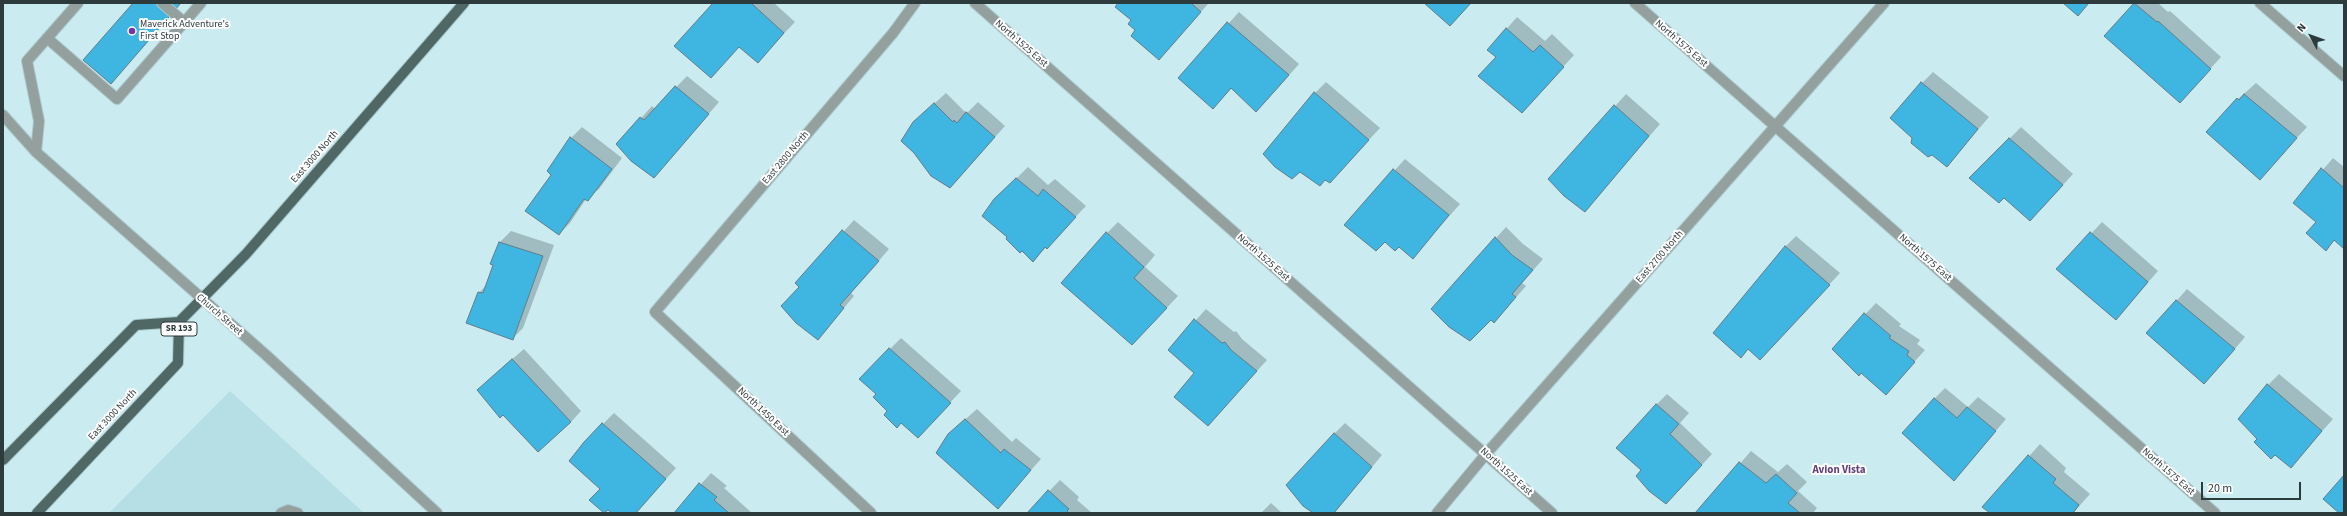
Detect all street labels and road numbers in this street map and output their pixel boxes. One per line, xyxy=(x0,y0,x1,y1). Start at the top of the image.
street label: North 1525 East xyxy=(992,18,1050,70)
street label: North 1575 East xyxy=(1652,18,1710,70)
street label: East 3000 North xyxy=(289,128,341,186)
street label: East 2800 North xyxy=(760,129,812,187)
street label: East 2700 North xyxy=(1634,228,1686,286)
street label: North 1525 East xyxy=(1234,232,1292,284)
street label: North 1575 East xyxy=(1896,232,1954,284)
street label: Church Street xyxy=(194,292,244,338)
road number: SR 193 xyxy=(161,322,197,336)
street label: North 1450 East xyxy=(735,385,791,439)
street label: East 3000 North xyxy=(86,387,140,443)
street label: North 1525 East xyxy=(1478,446,1534,498)
street label: North 1575 East xyxy=(2139,446,2197,498)

